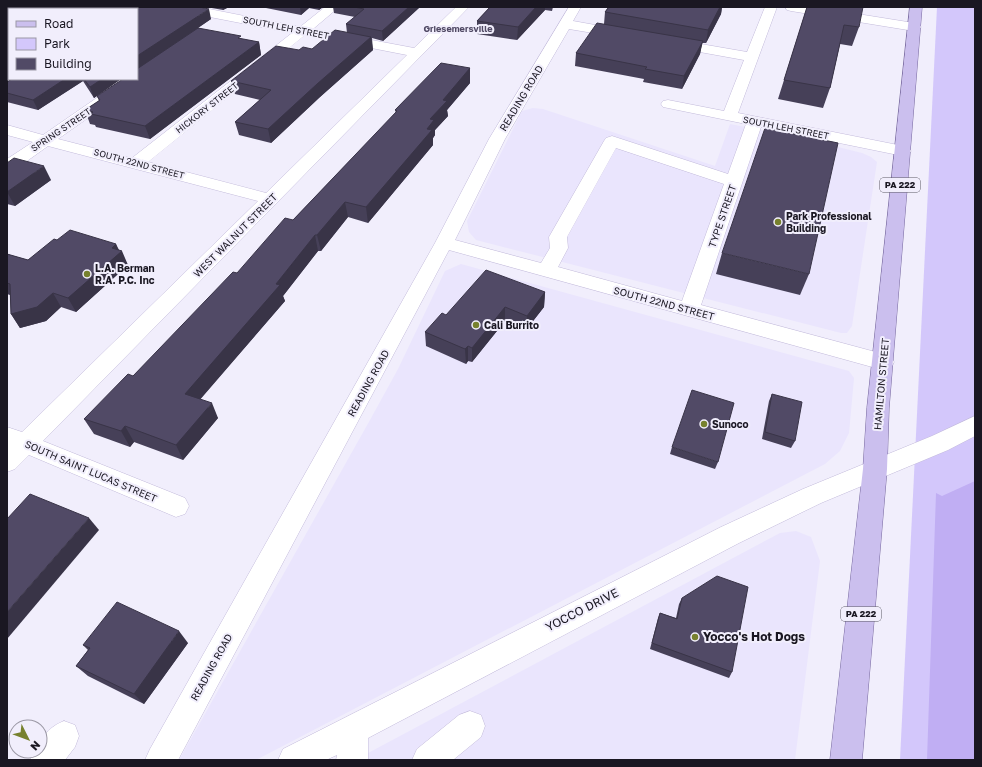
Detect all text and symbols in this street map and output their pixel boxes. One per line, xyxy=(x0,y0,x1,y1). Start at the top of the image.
legend xyxy=(8,8,138,80)
street label: SOUTH LEH STREET xyxy=(242,14,330,41)
text: Road xyxy=(44,16,73,31)
district label: Griesemersville xyxy=(423,23,493,34)
text: Park xyxy=(44,36,70,51)
text: Building xyxy=(44,56,92,71)
street label: READING ROAD xyxy=(497,63,545,133)
street label: HICKORY STREET xyxy=(173,80,240,135)
street label: SPRING STREET xyxy=(29,105,93,154)
street label: SOUTH LEH STREET xyxy=(742,114,830,141)
street label: SOUTH 22ND STREET xyxy=(93,146,186,181)
road number: PA 222 xyxy=(880,178,920,192)
street label: TYPE STREET xyxy=(706,183,738,249)
street label: WEST WALNUT STREET xyxy=(191,191,279,279)
place label: Park Professional Building xyxy=(786,210,872,234)
marker: Park Professional Building xyxy=(773,217,783,227)
place label: L.A. Berman R.A. P.C. Inc xyxy=(95,262,155,286)
marker: L.A. Berman R.A. P.C. Inc xyxy=(82,269,92,279)
street label: SOUTH 22ND STREET xyxy=(612,284,716,322)
place label: Cali Burrito xyxy=(484,319,539,331)
marker: Cali Burrito xyxy=(471,320,481,330)
street label: HAMILTON STREET xyxy=(871,338,891,430)
street label: READING ROAD xyxy=(345,347,391,419)
place label: Sunoco xyxy=(712,418,748,430)
marker: Sunoco xyxy=(699,419,709,429)
street label: SOUTH SAINT LUCAS STREET xyxy=(23,438,159,504)
street label: YOCCO DRIVE xyxy=(543,585,621,634)
road number: PA 222 xyxy=(841,607,881,621)
place label: Yocco's Hot Dogs xyxy=(703,629,805,644)
street label: READING ROAD xyxy=(188,631,234,703)
marker: Yocco's Hot Dogs xyxy=(690,632,700,642)
north arrow xyxy=(8,719,48,759)
text: N xyxy=(28,739,43,753)

